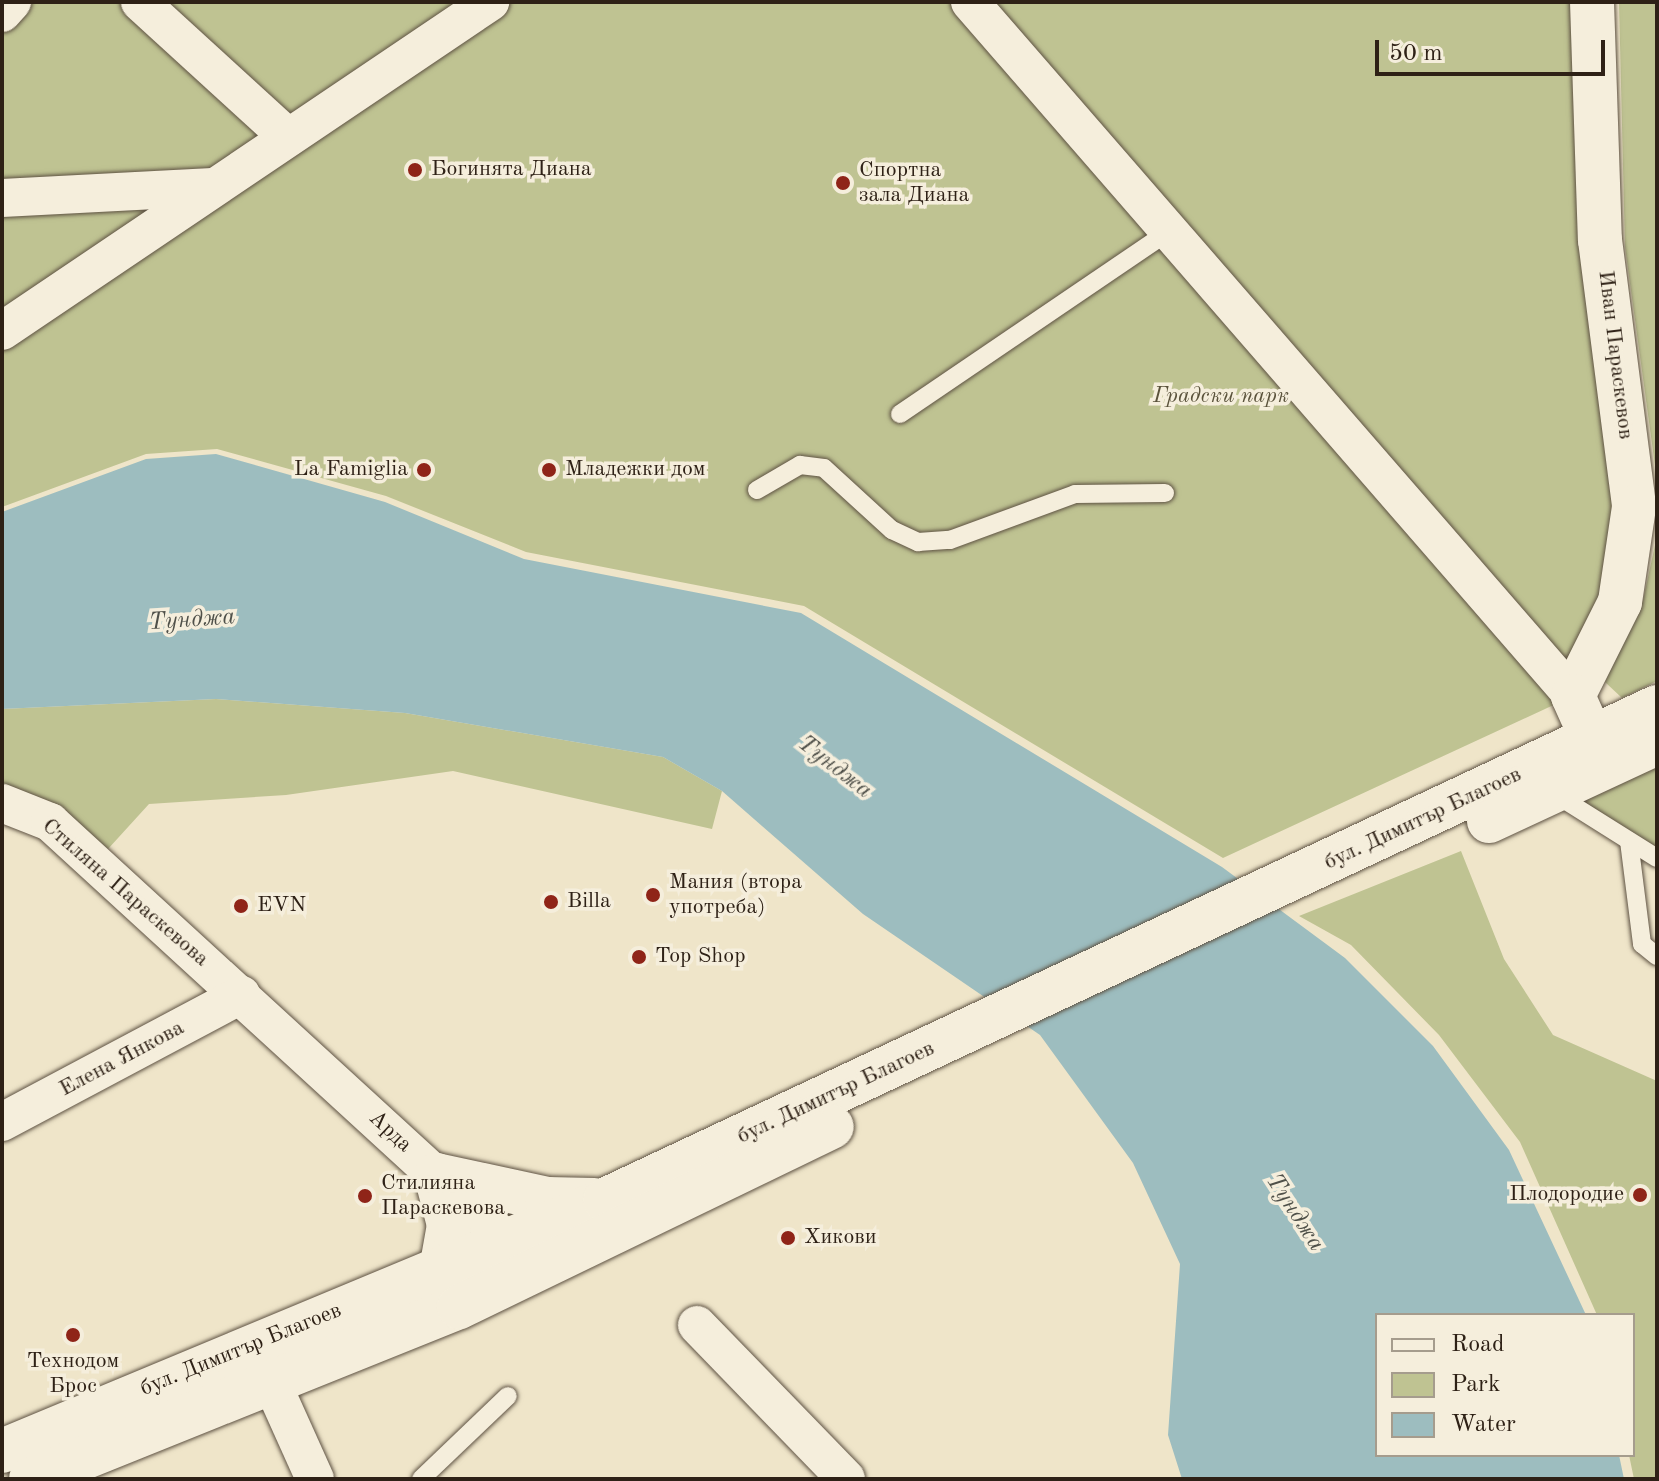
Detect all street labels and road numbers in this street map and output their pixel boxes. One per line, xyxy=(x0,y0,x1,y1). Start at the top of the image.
street label: Иван Параскевов xyxy=(1592,269,1638,441)
street label: бул. Димитър Благоев xyxy=(1320,762,1526,876)
street label: Стиляна Параскевова xyxy=(36,813,214,973)
street label: Елена Янкова xyxy=(55,1015,189,1103)
street label: бул. Димитър Благоев xyxy=(733,1036,939,1150)
street label: Арда xyxy=(363,1106,417,1158)
street label: бул. Димитър Благоев xyxy=(137,1298,345,1402)

